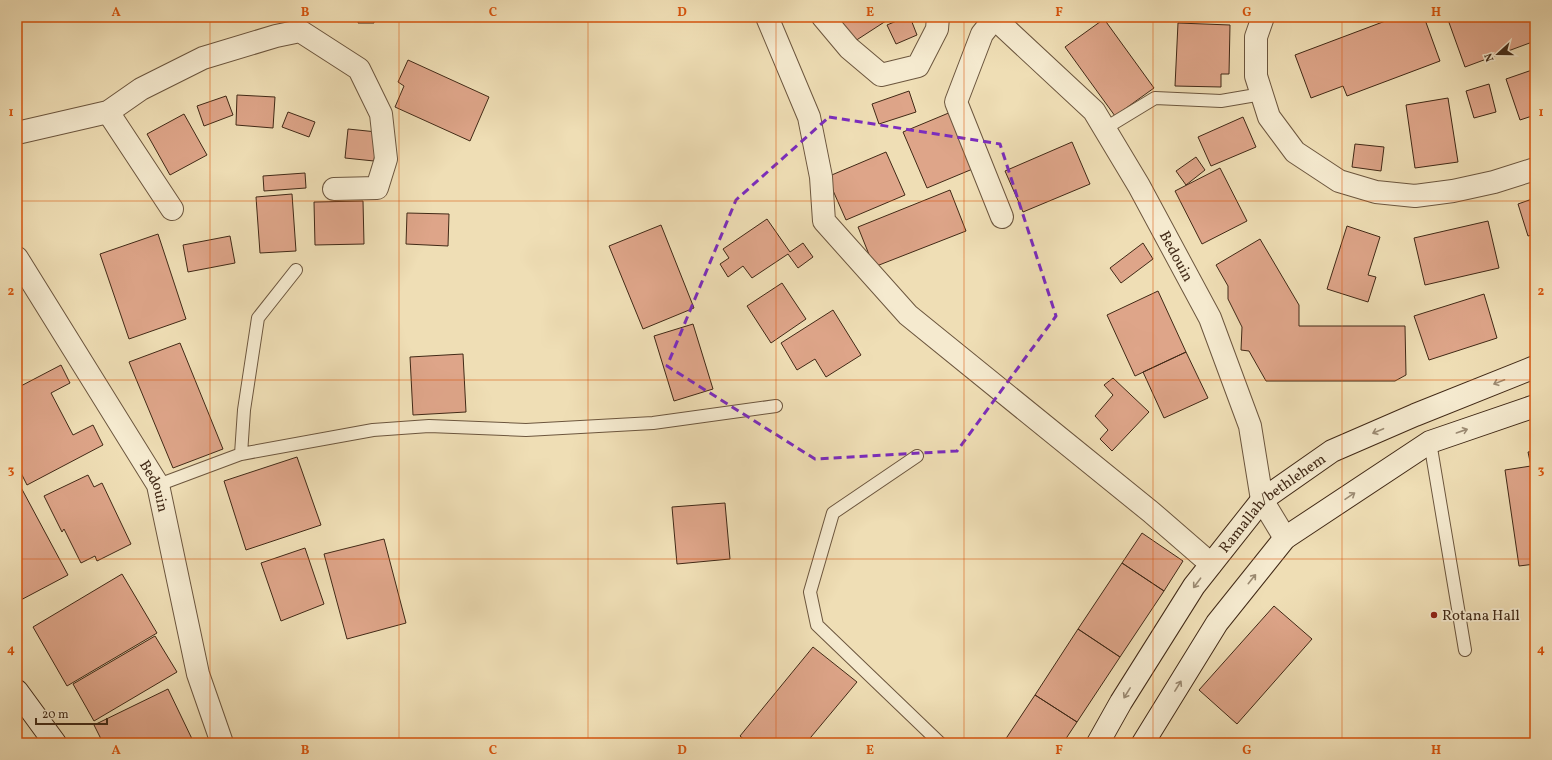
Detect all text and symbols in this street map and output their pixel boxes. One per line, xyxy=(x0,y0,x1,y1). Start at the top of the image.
text: A xyxy=(111,4,121,22)
text: B xyxy=(301,4,310,22)
text: C xyxy=(489,4,497,22)
text: D xyxy=(677,4,687,22)
text: E xyxy=(866,4,874,22)
text: F xyxy=(1055,4,1063,22)
text: G xyxy=(1242,4,1252,22)
text: H xyxy=(1431,4,1441,22)
north arrow xyxy=(1478,34,1518,74)
text: N xyxy=(1482,51,1498,63)
text: 1 xyxy=(8,104,14,122)
text: 1 xyxy=(1538,104,1544,122)
street label: Bedouin xyxy=(1153,228,1198,286)
text: 2 xyxy=(8,283,15,301)
text: 2 xyxy=(1538,283,1545,301)
one-way arrow xyxy=(1493,378,1505,386)
one-way arrow xyxy=(1455,427,1467,435)
one-way arrow xyxy=(1373,428,1385,435)
street label: Ramallah/bethlehem xyxy=(1215,449,1331,558)
street label: Bedouin xyxy=(133,457,172,514)
text: 3 xyxy=(8,462,15,480)
text: 3 xyxy=(1538,462,1545,480)
one-way arrow xyxy=(1344,492,1355,500)
one-way arrow xyxy=(1247,574,1256,585)
one-way arrow xyxy=(1192,578,1201,589)
place label: Rotana Hall xyxy=(1442,606,1520,627)
marker: Rotana Hall xyxy=(1429,610,1439,620)
text: 4 xyxy=(7,641,15,659)
text: 4 xyxy=(1537,641,1545,659)
one-way arrow xyxy=(1174,680,1182,692)
one-way arrow xyxy=(1122,687,1130,699)
scale bar xyxy=(36,700,107,726)
text: 20 m xyxy=(42,707,69,723)
text: A xyxy=(111,742,121,760)
text: B xyxy=(301,742,310,760)
text: C xyxy=(489,742,497,760)
text: D xyxy=(677,742,687,760)
text: E xyxy=(866,742,874,760)
text: F xyxy=(1055,742,1063,760)
text: G xyxy=(1242,742,1252,760)
text: H xyxy=(1431,742,1441,760)

